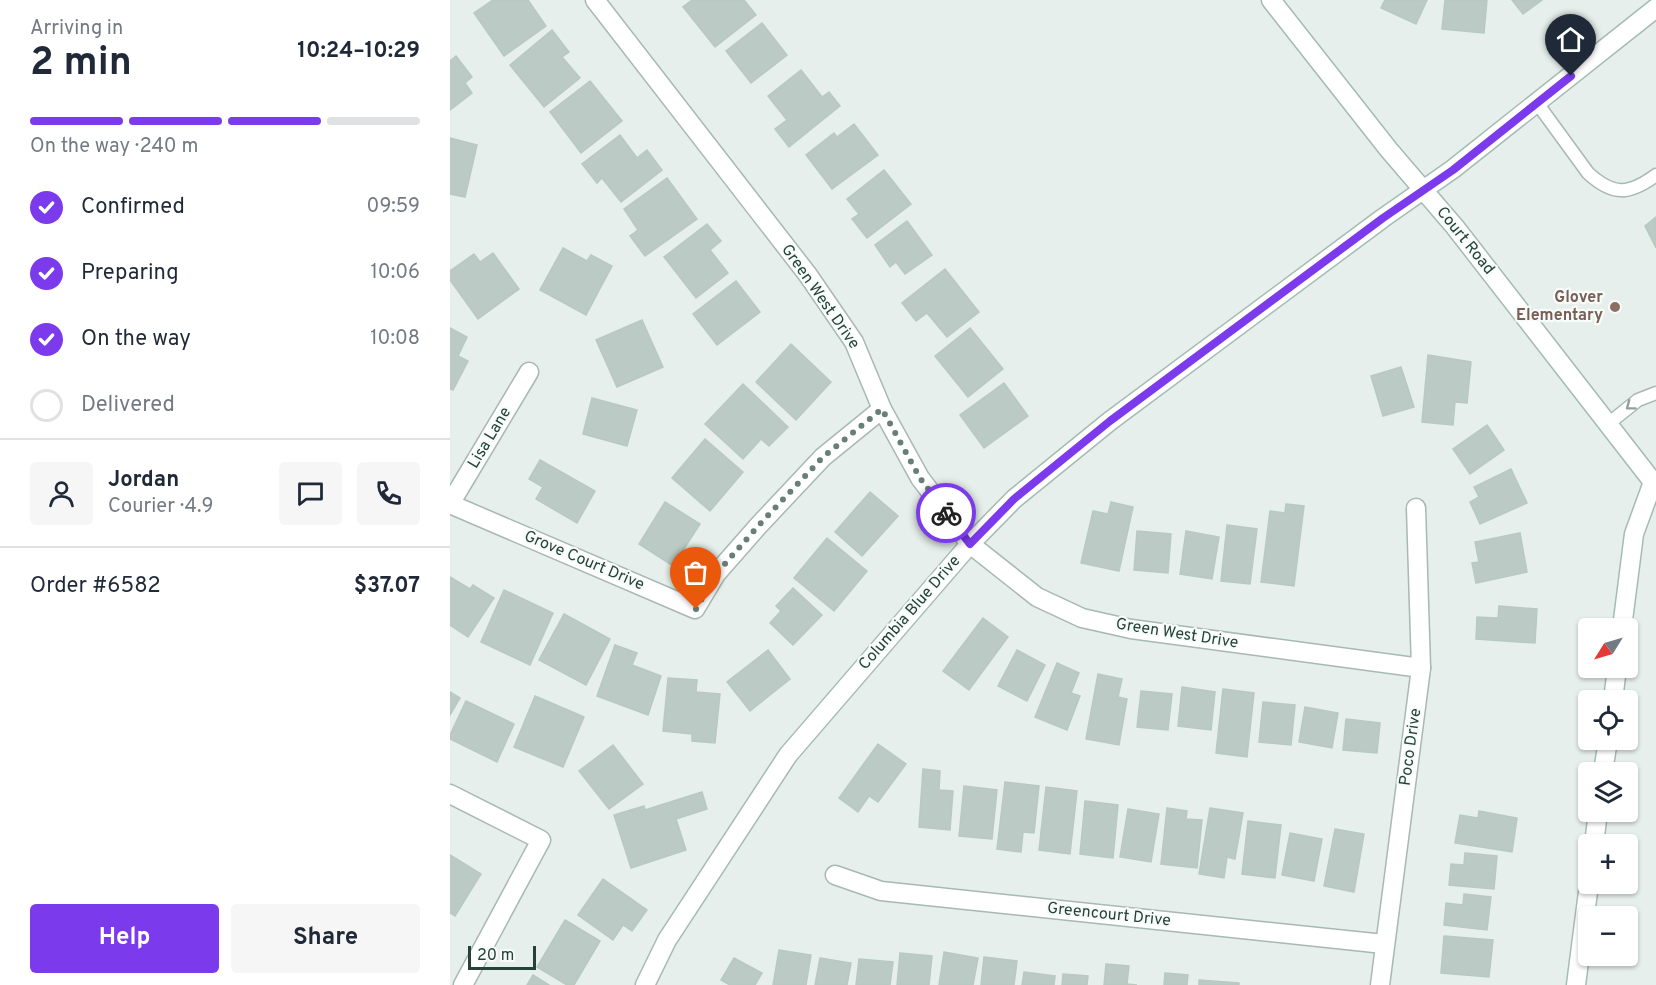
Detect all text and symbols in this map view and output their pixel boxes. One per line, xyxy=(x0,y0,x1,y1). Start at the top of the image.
pin xyxy=(1545,14,1596,76)
text: Arriving in xyxy=(30,16,123,42)
icon: home xyxy=(1554,23,1587,56)
text: 10:24–10:29 xyxy=(297,38,420,65)
text: 2 min xyxy=(30,40,132,89)
text: On the way · 240 m xyxy=(30,134,198,160)
icon: check xyxy=(30,191,63,224)
text: Confirmed xyxy=(81,194,185,221)
text: 09:59 xyxy=(367,194,420,220)
street label: Court Road xyxy=(1431,203,1499,279)
street label: Green West Drive xyxy=(776,241,864,353)
icon: check xyxy=(30,257,63,290)
text: Preparing xyxy=(81,260,179,287)
text: 10:06 xyxy=(370,260,420,286)
place label: Glover Elementary xyxy=(1516,288,1603,326)
marker: Glover Elementary xyxy=(1608,300,1622,314)
icon: check xyxy=(30,323,63,356)
text: On the way xyxy=(81,326,191,353)
text: 10:08 xyxy=(370,326,420,352)
text: Delivered xyxy=(81,392,175,419)
one-way arrow xyxy=(1626,399,1637,410)
street label: Lisa Lane xyxy=(464,404,516,472)
button: person xyxy=(30,462,93,525)
button: chat xyxy=(279,462,342,525)
button: phone xyxy=(357,462,420,525)
text: Jordan xyxy=(108,467,179,494)
courier xyxy=(916,483,976,543)
text: Courier · 4.9 xyxy=(108,494,213,520)
icon: bike xyxy=(930,497,963,530)
street label: Grove Court Drive xyxy=(521,527,647,595)
pin xyxy=(670,547,721,609)
street label: Columbia Blue Drive xyxy=(855,552,965,674)
icon: bag xyxy=(679,556,712,589)
text: Order #6582 xyxy=(30,573,161,600)
text: $37.07 xyxy=(354,573,420,600)
street label: Green West Drive xyxy=(1114,614,1240,654)
north arrow xyxy=(1578,618,1638,678)
map controls xyxy=(1578,618,1638,966)
button: locate xyxy=(1578,690,1638,750)
street label: Poco Drive xyxy=(1396,707,1426,787)
button: layers xyxy=(1578,762,1638,822)
button: + xyxy=(1578,834,1638,894)
street label: Greencourt Drive xyxy=(1046,899,1172,931)
button: Help xyxy=(30,904,219,973)
button: Share xyxy=(231,904,420,973)
button: − xyxy=(1578,906,1638,966)
scale bar xyxy=(468,943,536,970)
text: 20 m xyxy=(477,946,514,966)

